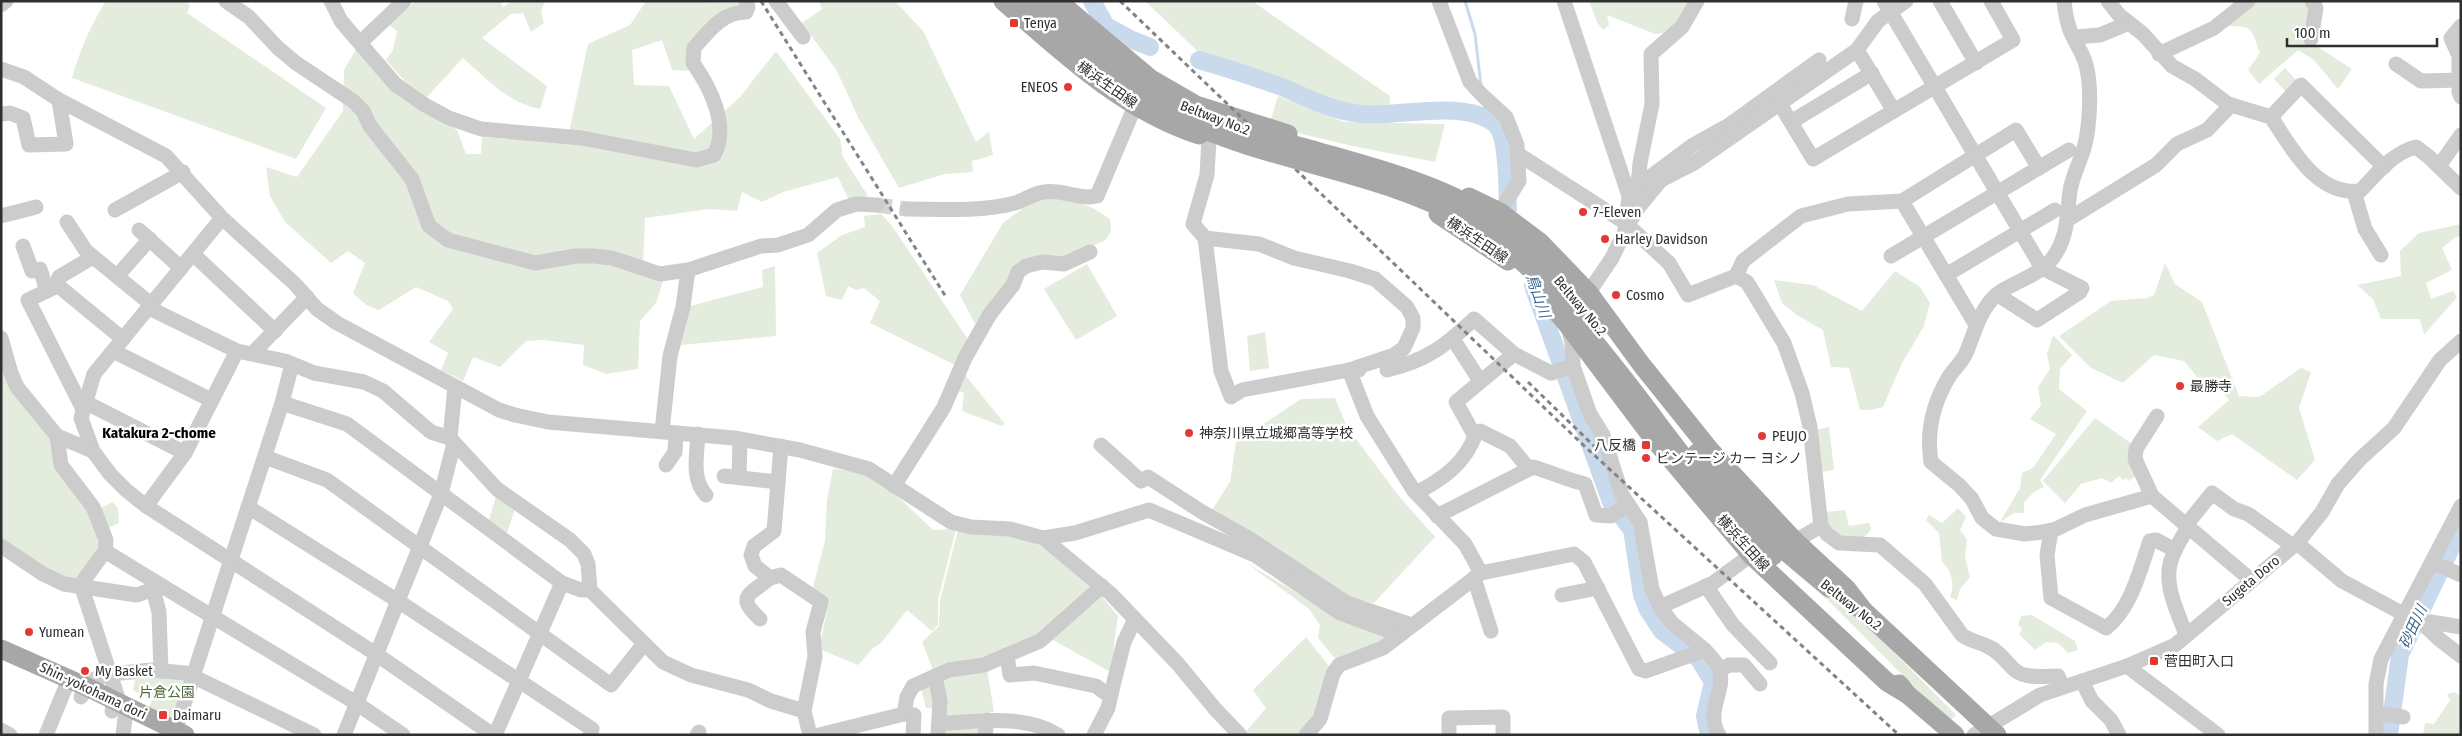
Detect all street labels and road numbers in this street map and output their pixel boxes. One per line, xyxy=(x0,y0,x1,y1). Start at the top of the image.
street label: 横浜生田線 xyxy=(1073,58,1141,112)
street label: Beltway No.2 xyxy=(1178,97,1252,139)
street label: 横浜生田線 xyxy=(1443,213,1511,267)
street label: Beltway No.2 xyxy=(1550,273,1610,339)
street label: 横浜生田線 xyxy=(1713,511,1773,575)
street label: Sugeta Doro xyxy=(2219,552,2283,610)
street label: Beltway No.2 xyxy=(1817,576,1885,634)
street label: Shin-yokohama dori xyxy=(37,659,149,723)

